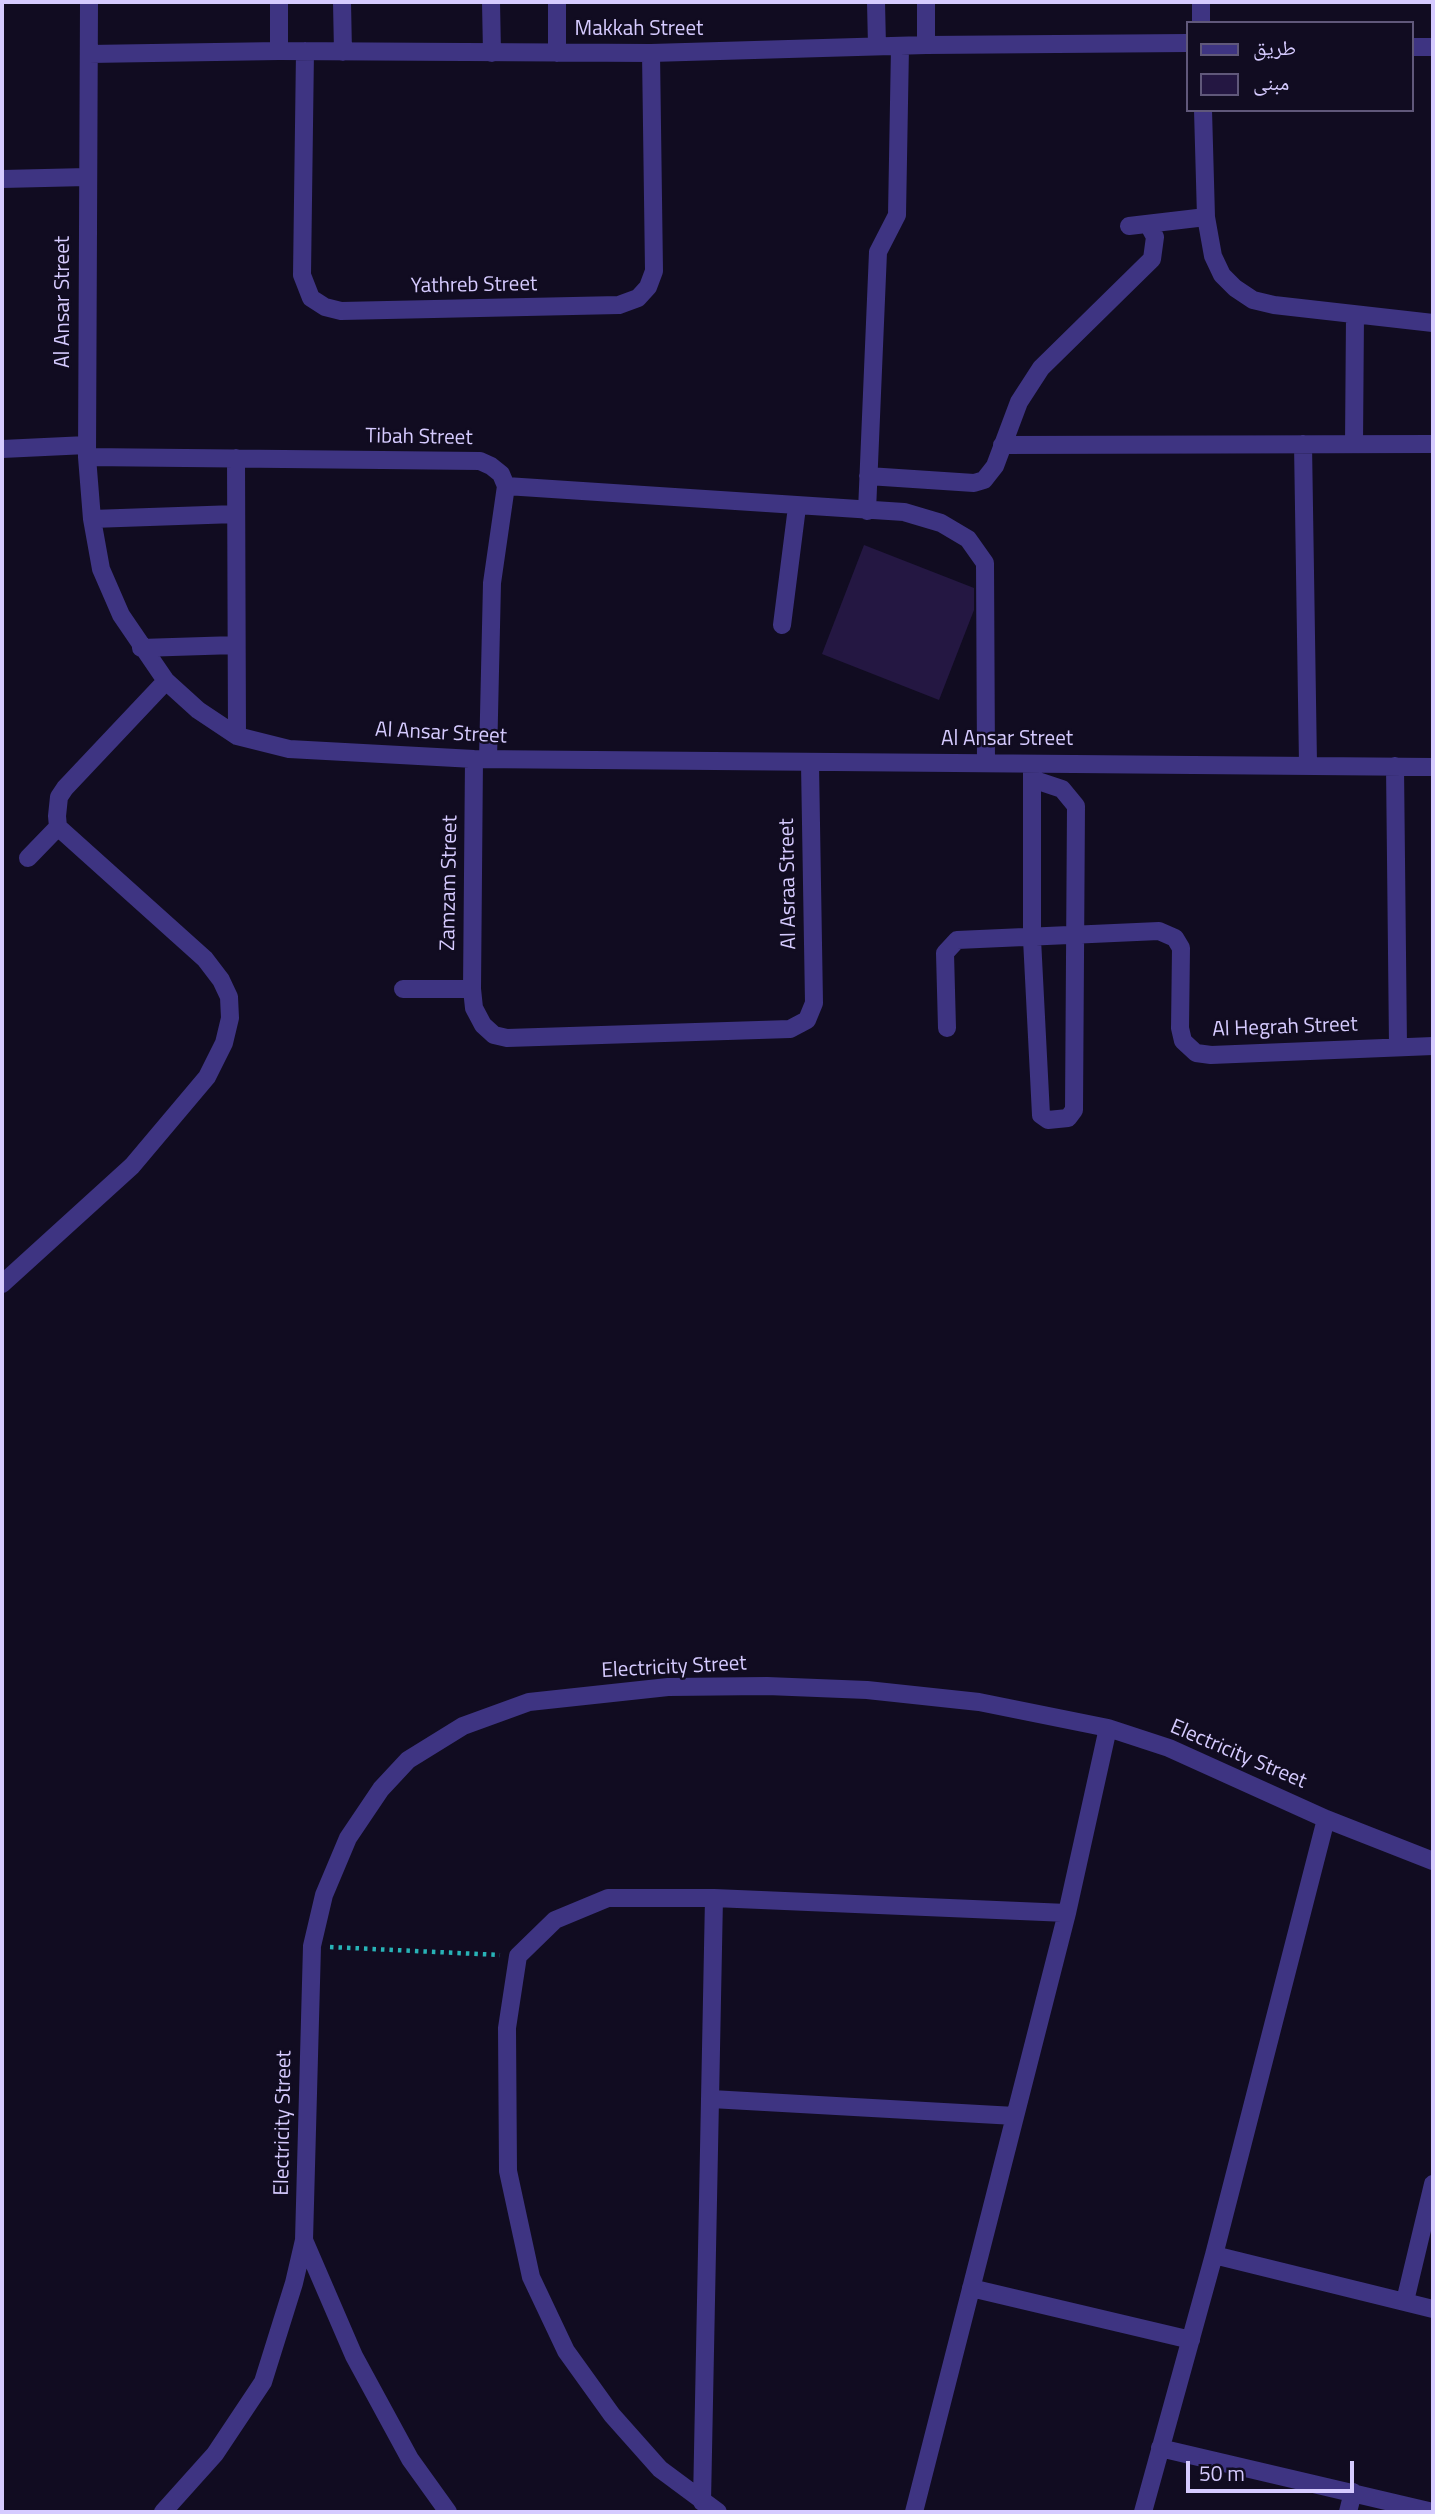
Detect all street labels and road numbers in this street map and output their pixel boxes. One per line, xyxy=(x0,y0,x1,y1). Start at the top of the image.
street label: Makkah Street xyxy=(575,17,703,43)
street label: Al Ansar Street xyxy=(51,236,77,368)
street label: Yathreb Street xyxy=(411,272,537,300)
street label: Tibah Street xyxy=(365,424,473,452)
street label: Al Ansar Street xyxy=(374,718,508,750)
street label: Al Ansar Street xyxy=(941,727,1073,753)
street label: Zamzam Street xyxy=(436,815,464,951)
street label: Al Asraa Street xyxy=(775,818,803,950)
street label: Al Hegrah Street xyxy=(1212,1013,1358,1043)
street label: Electricity Street xyxy=(601,1652,747,1684)
street label: Electricity Street xyxy=(1166,1715,1310,1795)
street label: Electricity Street xyxy=(270,2050,298,2196)

